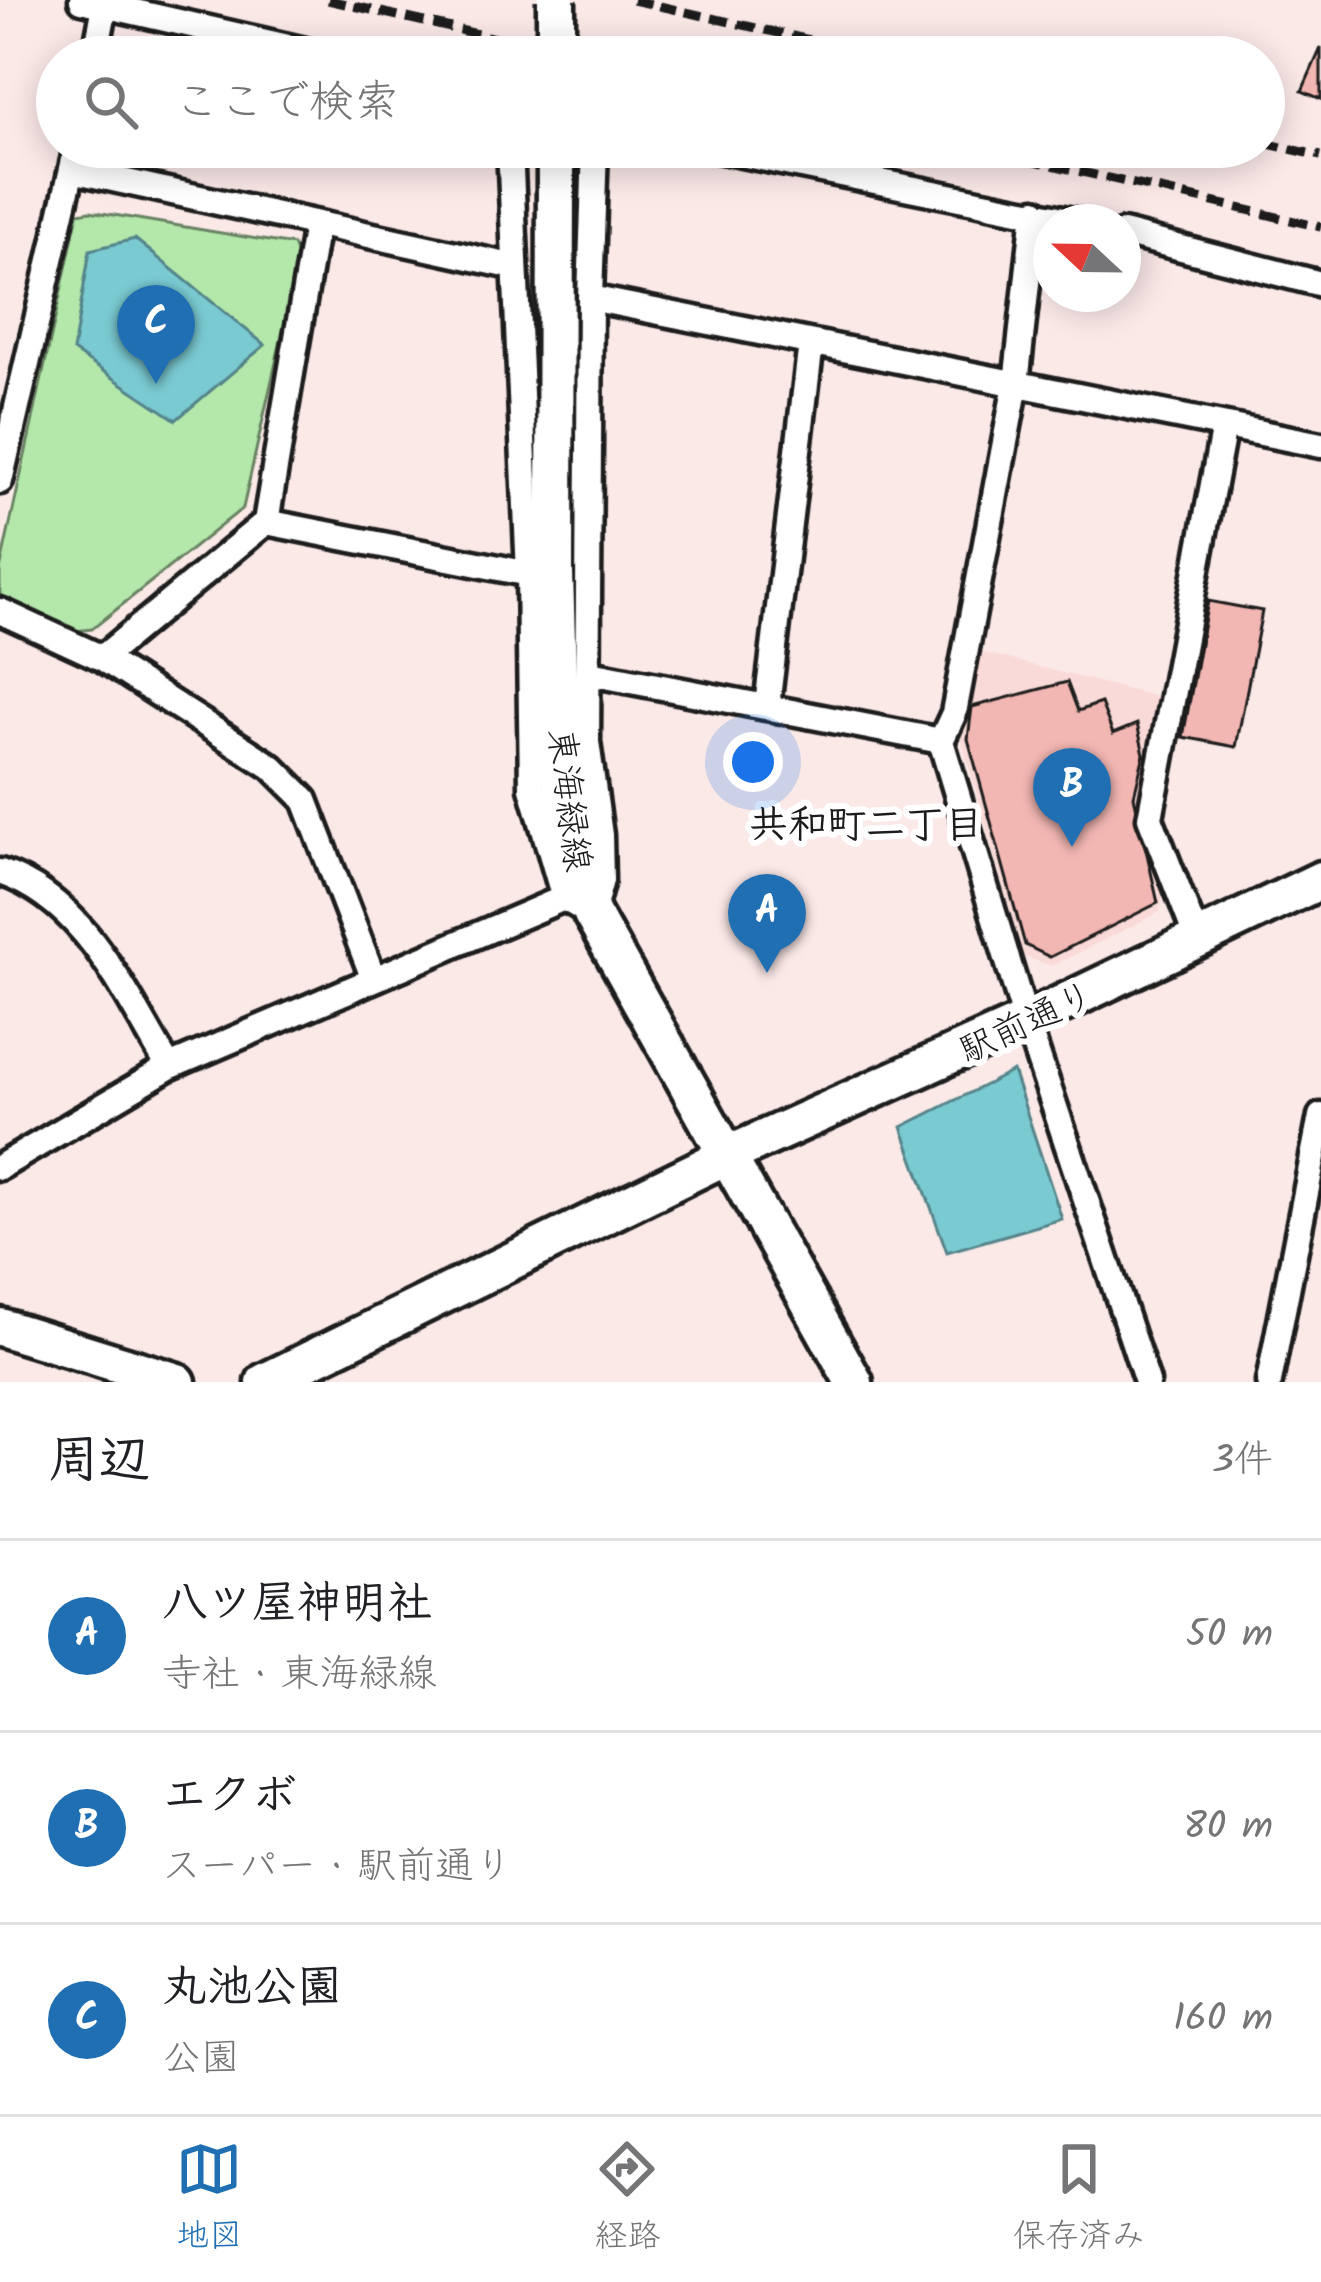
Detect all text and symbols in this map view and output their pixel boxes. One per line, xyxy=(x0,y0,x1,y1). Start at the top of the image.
search box xyxy=(36,36,1285,168)
text: ここで検索 xyxy=(174,68,399,140)
icon: search xyxy=(78,69,144,135)
north arrow xyxy=(1033,204,1141,312)
pin: C xyxy=(117,285,195,384)
street label: 東海緑線 xyxy=(530,725,605,875)
your location xyxy=(723,732,783,792)
pin: B xyxy=(1033,748,1111,847)
district label: 共和町二丁目 xyxy=(749,796,983,858)
pin: A xyxy=(728,874,806,973)
street label: 駅前通り xyxy=(950,968,1105,1080)
text: 周辺 xyxy=(48,1422,150,1503)
text: 3件 xyxy=(1212,1431,1273,1493)
text: 八ツ屋神明社 xyxy=(162,1569,432,1641)
text: A xyxy=(75,1605,99,1667)
text: 50 m xyxy=(1186,1605,1273,1667)
text: 寺社 · 東海緑線 xyxy=(162,1645,437,1707)
text: エクボ xyxy=(162,1761,297,1833)
text: B xyxy=(75,1797,99,1859)
text: 80 m xyxy=(1183,1797,1273,1859)
text: スーパー · 駅前通り xyxy=(162,1837,513,1899)
text: 丸池公園 xyxy=(162,1953,342,2025)
text: C xyxy=(75,1989,99,2051)
text: 160 m xyxy=(1173,1989,1273,2051)
text: 公園 xyxy=(162,2029,240,2091)
tab: 地図 xyxy=(176,2136,242,2264)
tab: 経路 xyxy=(594,2136,660,2264)
tab: 保存済み xyxy=(1013,2136,1145,2264)

